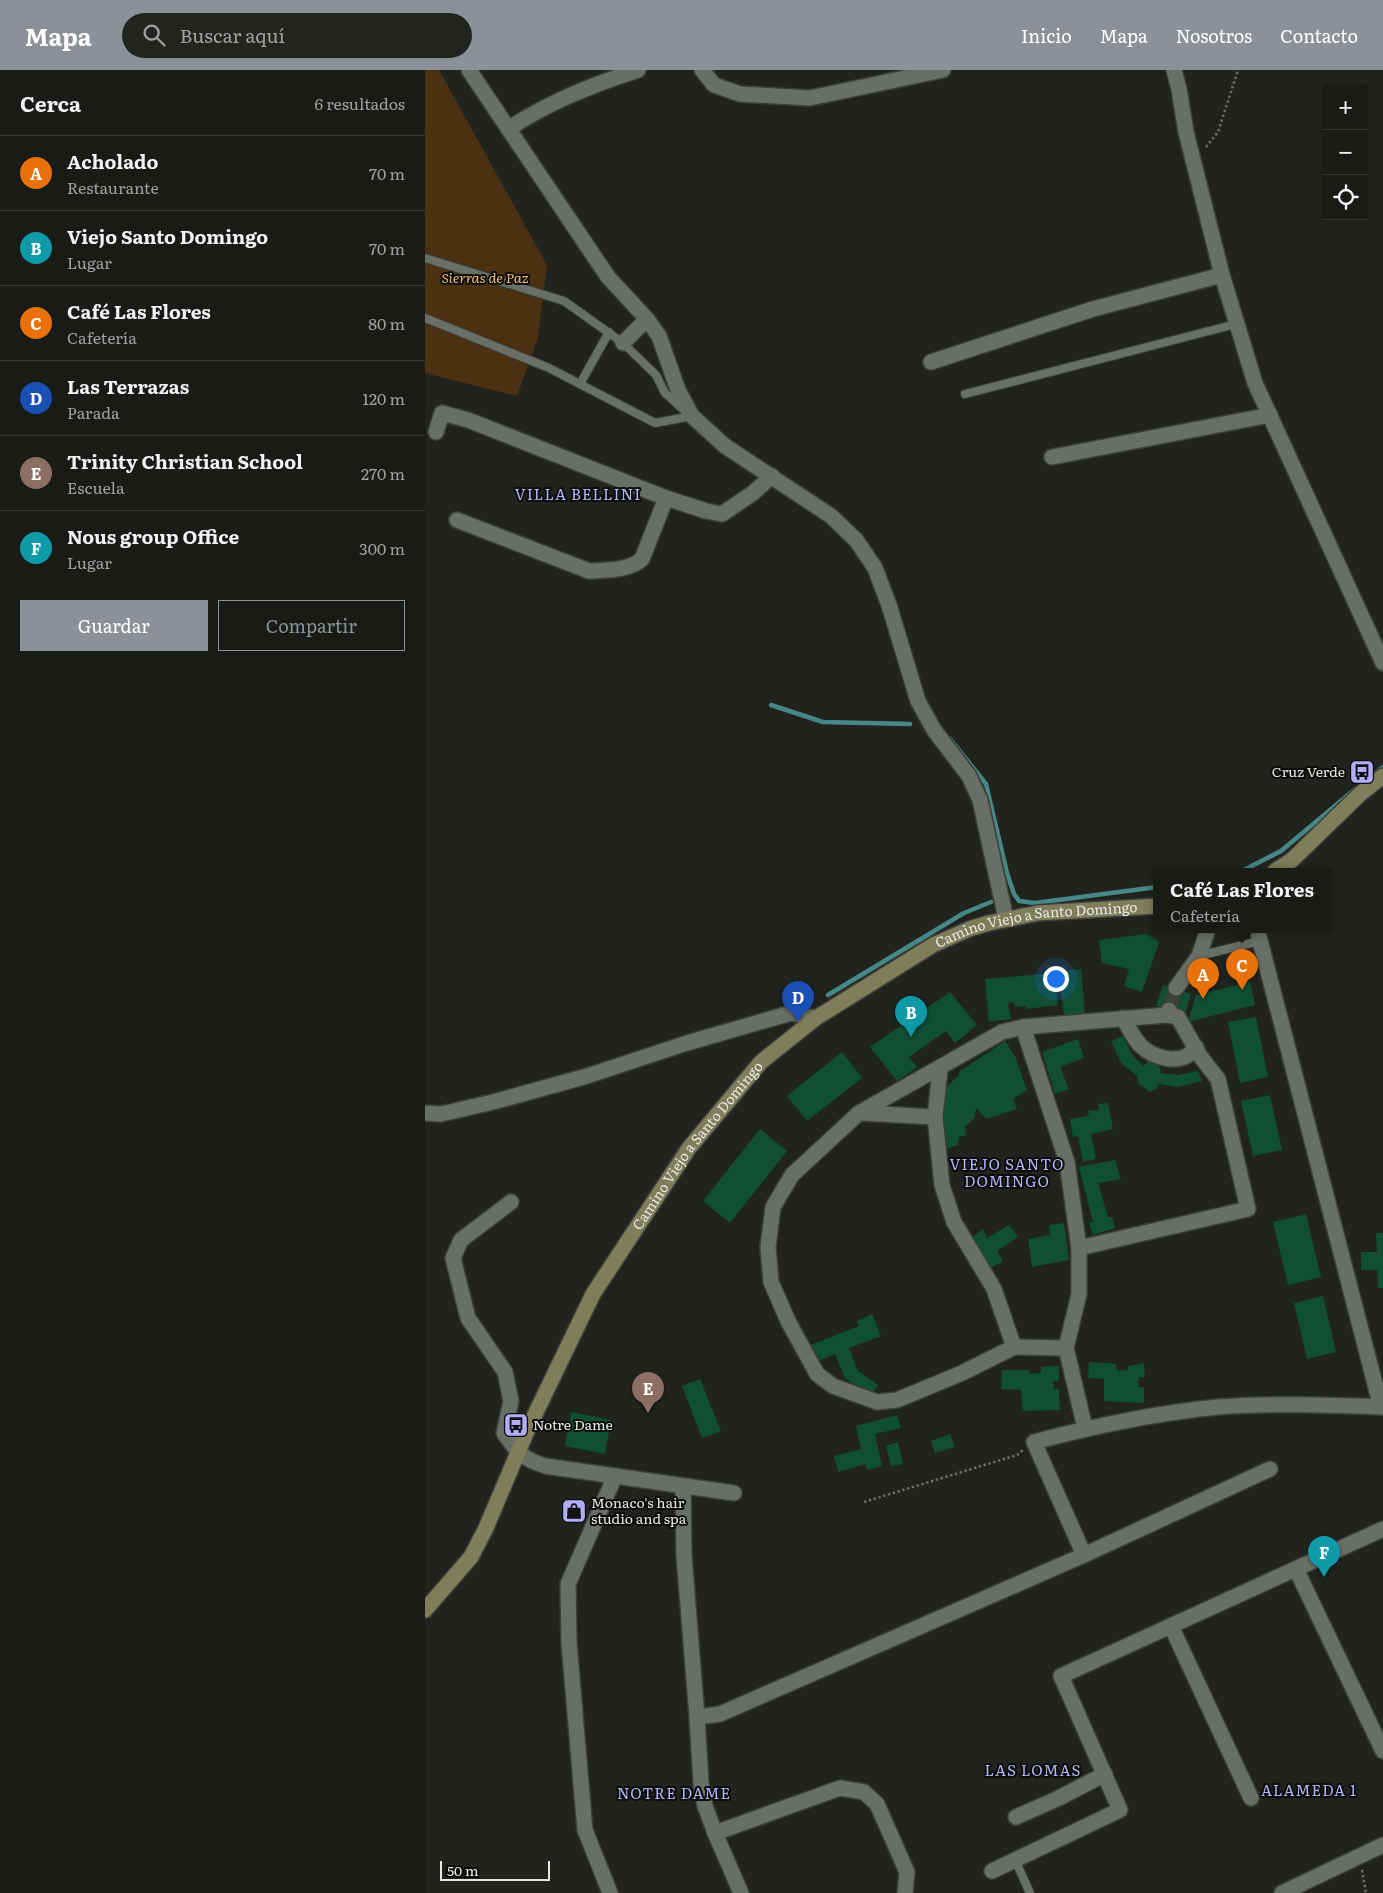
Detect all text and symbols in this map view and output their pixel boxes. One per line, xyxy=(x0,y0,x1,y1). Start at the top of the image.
search box xyxy=(122,13,472,58)
text: Mapa xyxy=(25,18,92,53)
icon: search xyxy=(140,21,168,49)
text: Buscar aquí xyxy=(180,21,285,49)
text: Inicio xyxy=(1021,22,1072,49)
text: Mapa xyxy=(1100,22,1148,49)
text: Nosotros xyxy=(1176,22,1252,49)
text: Contacto xyxy=(1280,22,1358,49)
map controls xyxy=(1323,85,1368,220)
button: + xyxy=(1323,85,1368,130)
text: Cerca xyxy=(20,87,81,118)
text: 6 resultados xyxy=(314,91,405,115)
button: − xyxy=(1323,130,1368,175)
text: Acholado xyxy=(67,147,158,175)
text: A xyxy=(30,161,42,185)
text: 70 m xyxy=(369,161,405,185)
text: Restaurante xyxy=(67,175,159,199)
button: locate xyxy=(1323,175,1368,220)
text: Viejo Santo Domingo xyxy=(67,222,268,250)
text: B xyxy=(30,236,42,260)
text: 70 m xyxy=(369,236,405,260)
text: Lugar xyxy=(67,250,112,274)
park label: Sierras de Paz xyxy=(442,267,529,287)
text: Café Las Flores xyxy=(67,297,211,325)
text: C xyxy=(30,311,42,335)
text: 80 m xyxy=(368,311,405,335)
text: Cafetería xyxy=(67,325,137,349)
text: Las Terrazas xyxy=(67,372,189,400)
text: D xyxy=(30,386,42,410)
text: 120 m xyxy=(362,386,405,410)
text: Parada xyxy=(67,400,120,424)
text: Trinity Christian School xyxy=(67,447,303,475)
text: E xyxy=(31,461,41,485)
text: 270 m xyxy=(361,461,405,485)
text: Escuela xyxy=(67,475,125,499)
district label: VILLA BELLINI xyxy=(515,482,641,505)
text: Nous group Office xyxy=(67,522,239,550)
text: F xyxy=(31,536,41,560)
text: 300 m xyxy=(359,536,405,560)
text: Lugar xyxy=(67,550,112,574)
button: Guardar xyxy=(20,600,208,651)
button: Compartir xyxy=(218,600,405,651)
bus stop icon: Cruz Verde xyxy=(1349,759,1375,785)
place label: Cruz Verde xyxy=(1272,761,1345,781)
popup xyxy=(1153,868,1331,933)
text: Café Las Flores xyxy=(1170,875,1314,903)
street label: Camino Viejo a Santo Domingo xyxy=(932,896,1138,952)
text: Cafetería xyxy=(1170,903,1240,927)
pin: C xyxy=(1226,949,1258,990)
pin: A xyxy=(1187,958,1219,999)
your location xyxy=(1043,966,1069,992)
pin: D xyxy=(782,981,814,1022)
pin: B xyxy=(895,996,927,1037)
street label: Camino Viejo a Santo Domingo xyxy=(627,1056,767,1233)
district label: VIEJO SANTO DOMINGO xyxy=(949,1152,1065,1192)
pin: E xyxy=(632,1372,664,1413)
bus stop icon: Notre Dame xyxy=(503,1412,529,1438)
place label: Notre Dame xyxy=(533,1414,613,1434)
place label: Monaco's hair studio and spa xyxy=(591,1492,687,1528)
shop icon: Monaco's hair studio and spa xyxy=(561,1498,587,1524)
pin: F xyxy=(1308,1536,1340,1577)
district label: LAS LOMAS xyxy=(984,1758,1082,1781)
district label: ALAMEDA 1 xyxy=(1261,1778,1357,1801)
district label: NOTRE DAME xyxy=(617,1781,731,1804)
scale bar xyxy=(440,1858,550,1881)
text: 50 m xyxy=(447,1860,479,1880)

